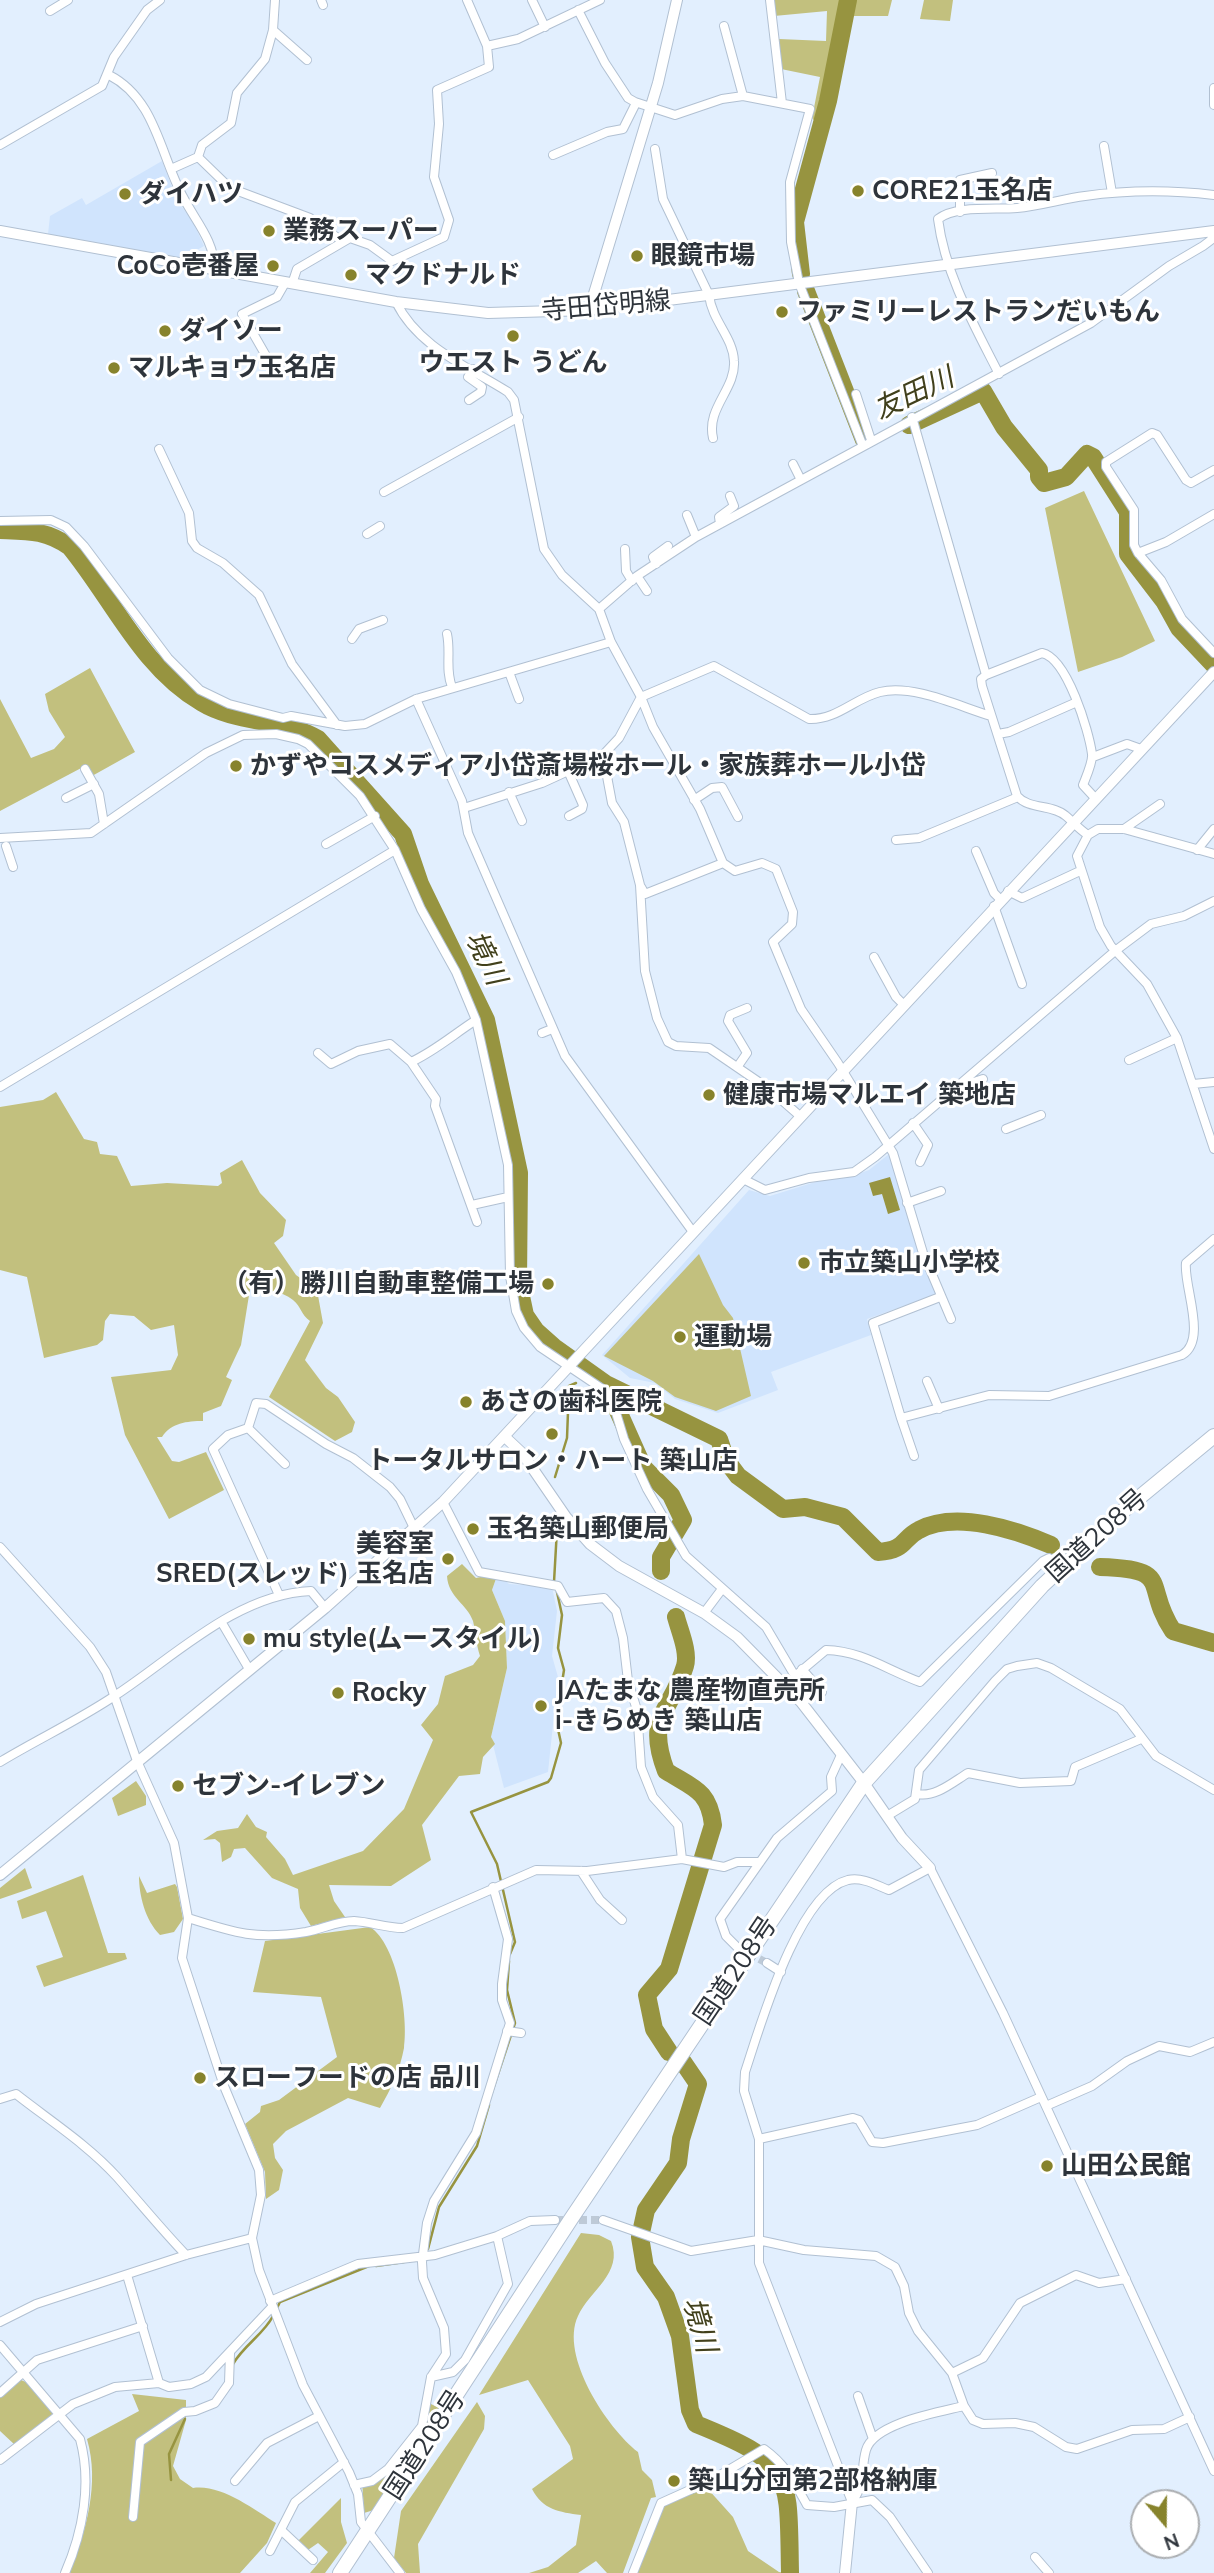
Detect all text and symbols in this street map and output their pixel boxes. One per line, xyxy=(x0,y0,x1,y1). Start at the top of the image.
place label: CORE21玉名店 xyxy=(872,175,1053,207)
place label: ダイハツ xyxy=(139,178,243,210)
marker: CORE21玉名店 xyxy=(850,183,866,199)
marker: ダイハツ xyxy=(117,186,133,202)
place label: 業務スーパー xyxy=(283,215,439,247)
marker: 業務スーパー xyxy=(261,223,277,239)
place label: 眼鏡市場 xyxy=(651,240,755,272)
marker: 眼鏡市場 xyxy=(629,248,645,264)
place label: CoCo壱番屋 xyxy=(116,250,259,282)
marker: CoCo壱番屋 xyxy=(265,258,281,274)
place label: マクドナルド xyxy=(365,259,521,291)
marker: マクドナルド xyxy=(343,267,359,283)
street label: 寺田岱明線 xyxy=(540,285,672,327)
place label: ファミリーレストランだいもん xyxy=(796,296,1160,328)
marker: ファミリーレストランだいもん xyxy=(774,304,790,320)
place label: ダイソー xyxy=(179,315,283,347)
marker: ダイソー xyxy=(157,323,173,339)
marker: ウエスト うどん xyxy=(505,328,521,344)
place label: ウエスト うどん xyxy=(418,347,608,379)
place label: マルキョウ玉名店 xyxy=(128,352,336,384)
marker: マルキョウ玉名店 xyxy=(106,360,122,376)
water label: 友田川 xyxy=(869,361,959,427)
place label: かずやコスメディア小岱斎場桜ホール・家族葬ホール小岱 xyxy=(250,750,926,782)
marker: かずやコスメディア小岱斎場桜ホール・家族葬ホール小岱 xyxy=(228,758,244,774)
water label: 境川 xyxy=(458,925,512,991)
place label: 健康市場マルエイ 築地店 xyxy=(723,1079,1016,1111)
marker: 健康市場マルエイ 築地店 xyxy=(701,1087,717,1103)
place label: 市立築山小学校 xyxy=(818,1247,1000,1279)
marker: 市立築山小学校 xyxy=(796,1255,812,1271)
place label: （有）勝川自動車整備工場 xyxy=(222,1268,534,1300)
marker: （有）勝川自動車整備工場 xyxy=(540,1276,556,1292)
place label: 運動場 xyxy=(694,1321,772,1353)
marker: 運動場 xyxy=(672,1329,688,1345)
place label: あさの歯科医院 xyxy=(480,1386,662,1418)
marker: あさの歯科医院 xyxy=(458,1394,474,1410)
marker: トータルサロン・ハート 築山店 xyxy=(544,1426,560,1442)
place label: トータルサロン・ハート 築山店 xyxy=(366,1445,738,1477)
street label: 国道208号 xyxy=(1040,1483,1154,1589)
place label: 玉名築山郵便局 xyxy=(487,1513,669,1545)
marker: 玉名築山郵便局 xyxy=(465,1521,481,1537)
place label: 美容室 SRED(スレッド) 玉名店 xyxy=(156,1528,434,1590)
marker: 美容室 SRED(スレッド) 玉名店 xyxy=(440,1551,456,1567)
place label: mu style(厶ースタイル) xyxy=(263,1623,542,1655)
marker: mu style(厶ースタイル) xyxy=(241,1631,257,1647)
place label: JAたまな 農産物直売所 i-きらめき 築山店 xyxy=(555,1675,825,1736)
place label: Rocky xyxy=(352,1677,426,1709)
marker: Rocky xyxy=(330,1685,346,1701)
marker: JAたまな 農産物直売所 i-きらめき 築山店 xyxy=(533,1698,549,1714)
place label: セブン-イレブン xyxy=(192,1770,385,1802)
marker: セブン-イレブン xyxy=(170,1778,186,1794)
street label: 国道208号 xyxy=(688,1911,784,2031)
place label: スローフードの店 品川 xyxy=(214,2062,481,2094)
marker: スローフードの店 品川 xyxy=(192,2070,208,2086)
place label: 山田公民館 xyxy=(1061,2150,1191,2182)
marker: 山田公民館 xyxy=(1039,2158,1055,2174)
water label: 境川 xyxy=(675,2293,723,2357)
street label: 国道208号 xyxy=(378,2384,472,2506)
place label: 築山分団第2部格納庫 xyxy=(688,2465,938,2497)
marker: 築山分団第2部格納庫 xyxy=(666,2473,682,2489)
north arrow xyxy=(1130,2489,1200,2559)
text: N xyxy=(1161,2528,1182,2556)

